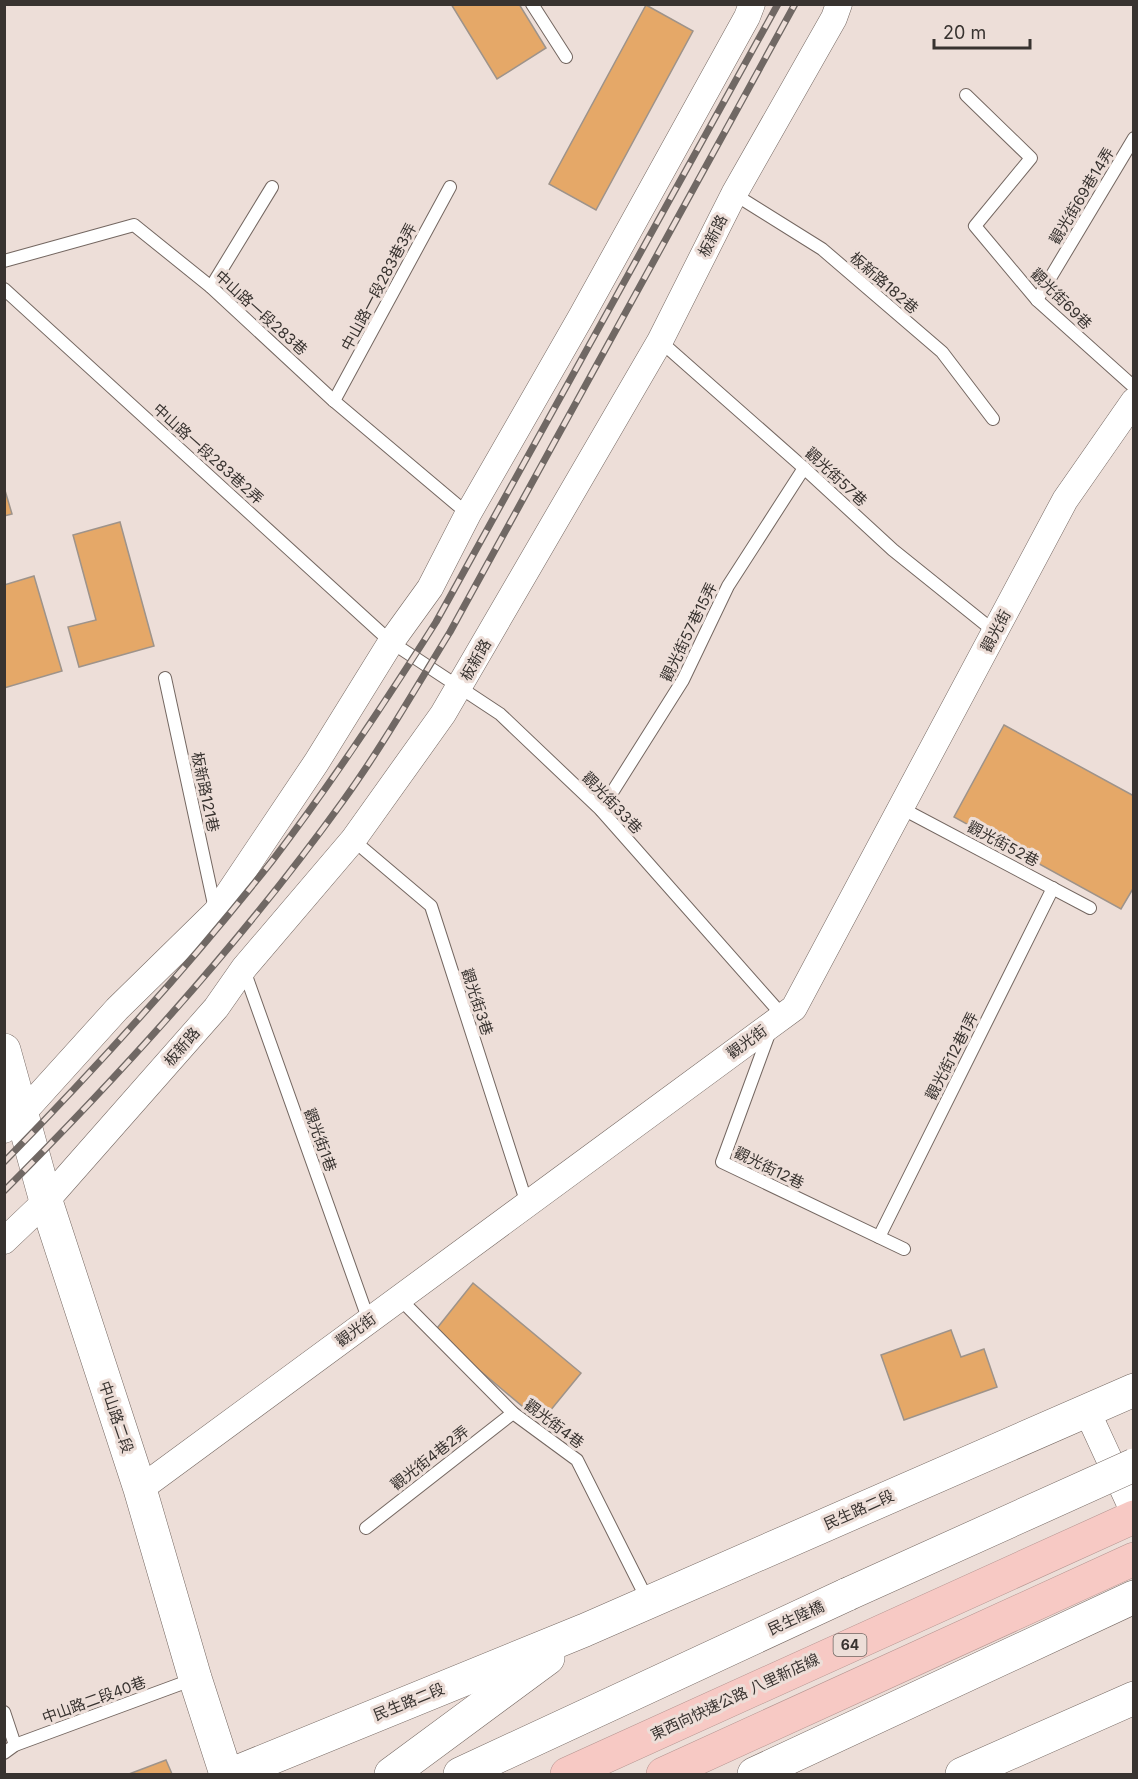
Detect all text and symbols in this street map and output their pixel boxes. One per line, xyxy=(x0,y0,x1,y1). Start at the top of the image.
scale bar xyxy=(934,12,1030,50)
text: 20 m xyxy=(943,22,986,43)
street label: 觀光街69巷14弄 xyxy=(1045,144,1118,248)
street label: 板新路 xyxy=(694,211,731,260)
street label: 中山路一段283巷3弄 xyxy=(337,220,420,354)
street label: 板新路182巷 xyxy=(846,248,922,318)
street label: 觀光街69巷 xyxy=(1027,264,1096,333)
street label: 中山路一段283巷 xyxy=(211,266,311,359)
street label: 中山路一段283巷2弄 xyxy=(149,399,267,508)
street label: 觀光街57巷 xyxy=(801,443,871,510)
street label: 觀光街57巷15弄 xyxy=(656,579,721,684)
street label: 觀光街 xyxy=(977,606,1015,655)
street label: 板新路 xyxy=(456,636,495,684)
street label: 板新路121巷 xyxy=(188,750,223,834)
street label: 觀光街33巷 xyxy=(578,768,646,837)
street label: 觀光街52巷 xyxy=(964,817,1042,870)
street label: 觀光街3巷 xyxy=(458,966,497,1038)
street label: 觀光街12巷1弄 xyxy=(921,1009,982,1103)
street label: 觀光街 xyxy=(723,1021,770,1063)
street label: 板新路 xyxy=(160,1023,204,1070)
street label: 觀光街1巷 xyxy=(300,1106,341,1174)
street label: 觀光街12巷 xyxy=(731,1143,807,1193)
street label: 觀光街 xyxy=(332,1309,379,1351)
street label: 中山路二段 xyxy=(95,1378,138,1455)
street label: 觀光街4巷 xyxy=(521,1395,588,1452)
street label: 觀光街4巷2弄 xyxy=(387,1421,473,1494)
street label: 民生路二段 xyxy=(821,1486,897,1533)
street label: 民生陸橋 xyxy=(765,1596,827,1639)
road number: 64 xyxy=(834,1634,866,1656)
street label: 東西向快速公路 八里新店線 xyxy=(647,1649,822,1744)
street label: 中山路二段40巷 xyxy=(39,1672,148,1727)
street label: 民生路二段 xyxy=(370,1679,447,1724)

